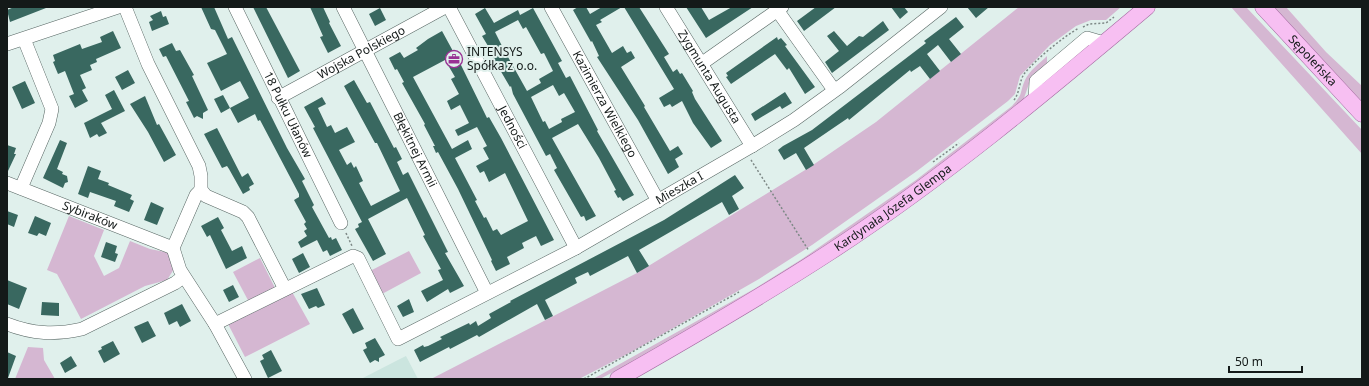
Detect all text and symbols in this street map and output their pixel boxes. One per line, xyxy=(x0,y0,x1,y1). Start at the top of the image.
street label: Wojska Polskiego xyxy=(314,21,408,83)
street label: Zygmunta Augusta xyxy=(674,26,745,127)
street label: Sępoleńska xyxy=(1285,31,1341,90)
place label: INTENSYS Spółka z o.o. xyxy=(467,43,537,74)
street label: Kazimierza Wielkiego xyxy=(569,47,641,160)
office icon: INTENSYS Spółka z o.o. xyxy=(444,49,464,69)
street label: 18 Pułku Ułanów xyxy=(260,68,317,161)
street label: Jedności xyxy=(494,102,531,152)
street label: Błękitnej Armii xyxy=(389,109,441,190)
street label: Kardynała Józefa Glempa xyxy=(831,160,955,255)
street label: Mieszka I xyxy=(652,167,706,208)
street label: Sybiraków xyxy=(60,197,120,234)
scale bar xyxy=(1229,348,1302,374)
text: 50 m xyxy=(1235,353,1263,370)

